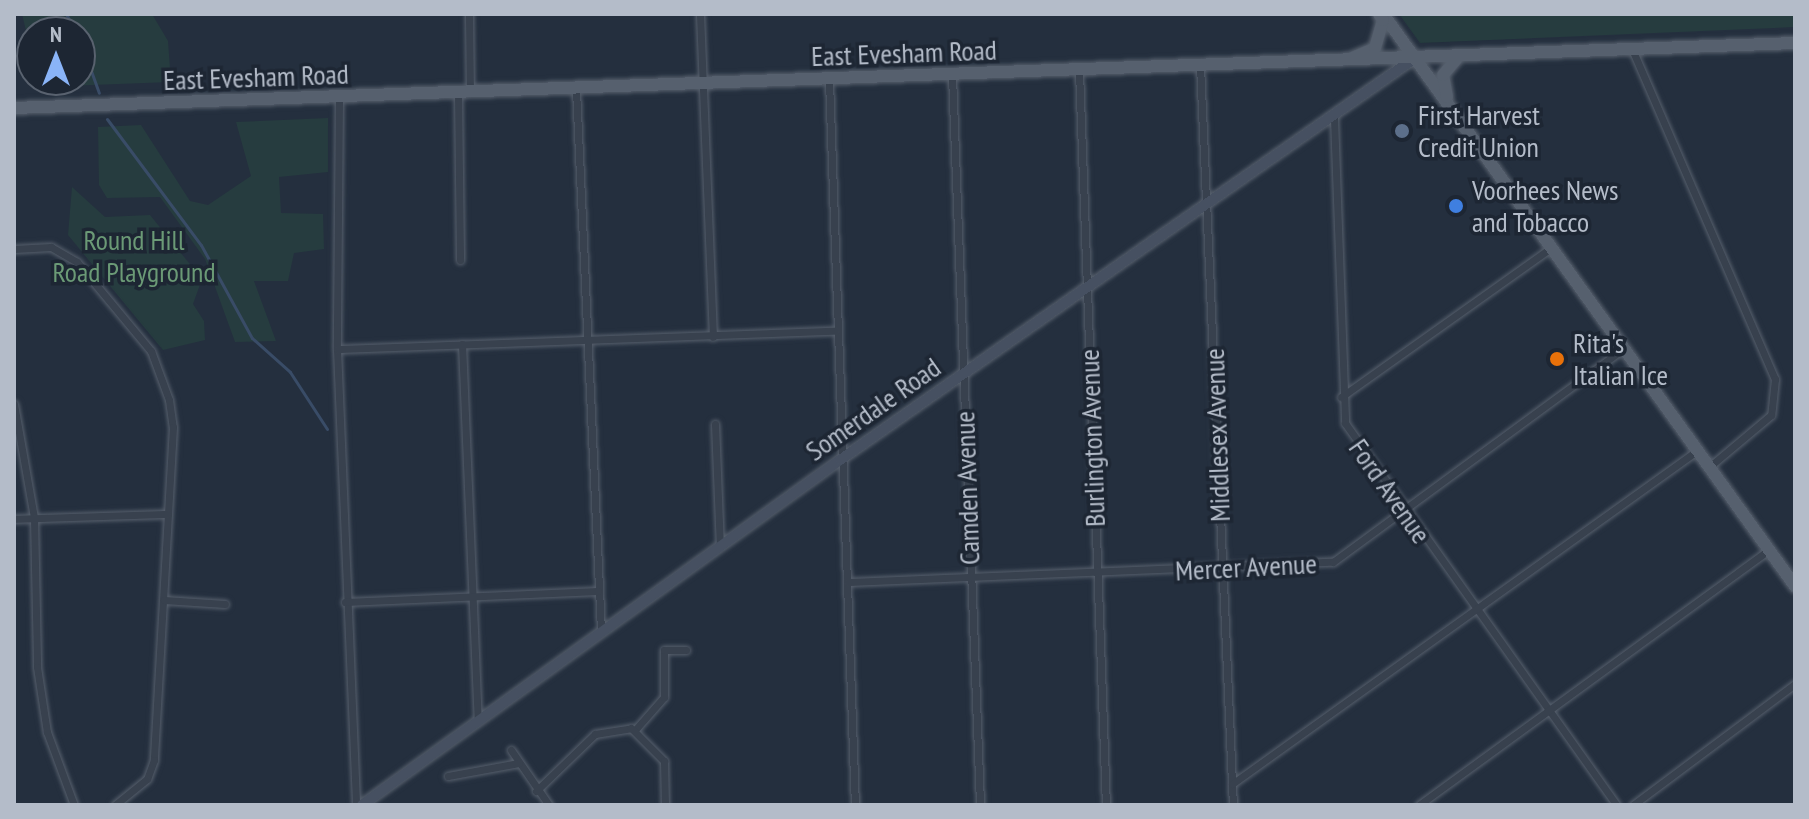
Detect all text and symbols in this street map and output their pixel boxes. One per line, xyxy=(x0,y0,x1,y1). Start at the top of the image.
north arrow xyxy=(16,16,96,96)
text: N xyxy=(50,20,62,48)
street label: East Evesham Road xyxy=(811,33,997,73)
street label: East Evesham Road xyxy=(163,57,349,97)
place label: First Harvest Credit Union xyxy=(1418,98,1540,164)
marker: First Harvest Credit Union xyxy=(1393,122,1411,140)
place label: Voorhees News and Tobacco xyxy=(1472,173,1618,239)
marker: Voorhees News and Tobacco xyxy=(1447,197,1465,215)
park label: Round Hill Road Playground xyxy=(52,223,216,289)
place label: Rita's Italian Ice xyxy=(1573,326,1668,392)
street label: Middlesex Avenue xyxy=(1197,347,1237,523)
street label: Burlington Avenue xyxy=(1072,348,1112,528)
street label: Somerdale Road xyxy=(799,350,947,468)
marker: Rita's Italian Ice xyxy=(1548,350,1566,368)
street label: Camden Avenue xyxy=(948,410,986,566)
street label: Ford Avenue xyxy=(1342,432,1438,550)
street label: Mercer Avenue xyxy=(1174,546,1318,588)

